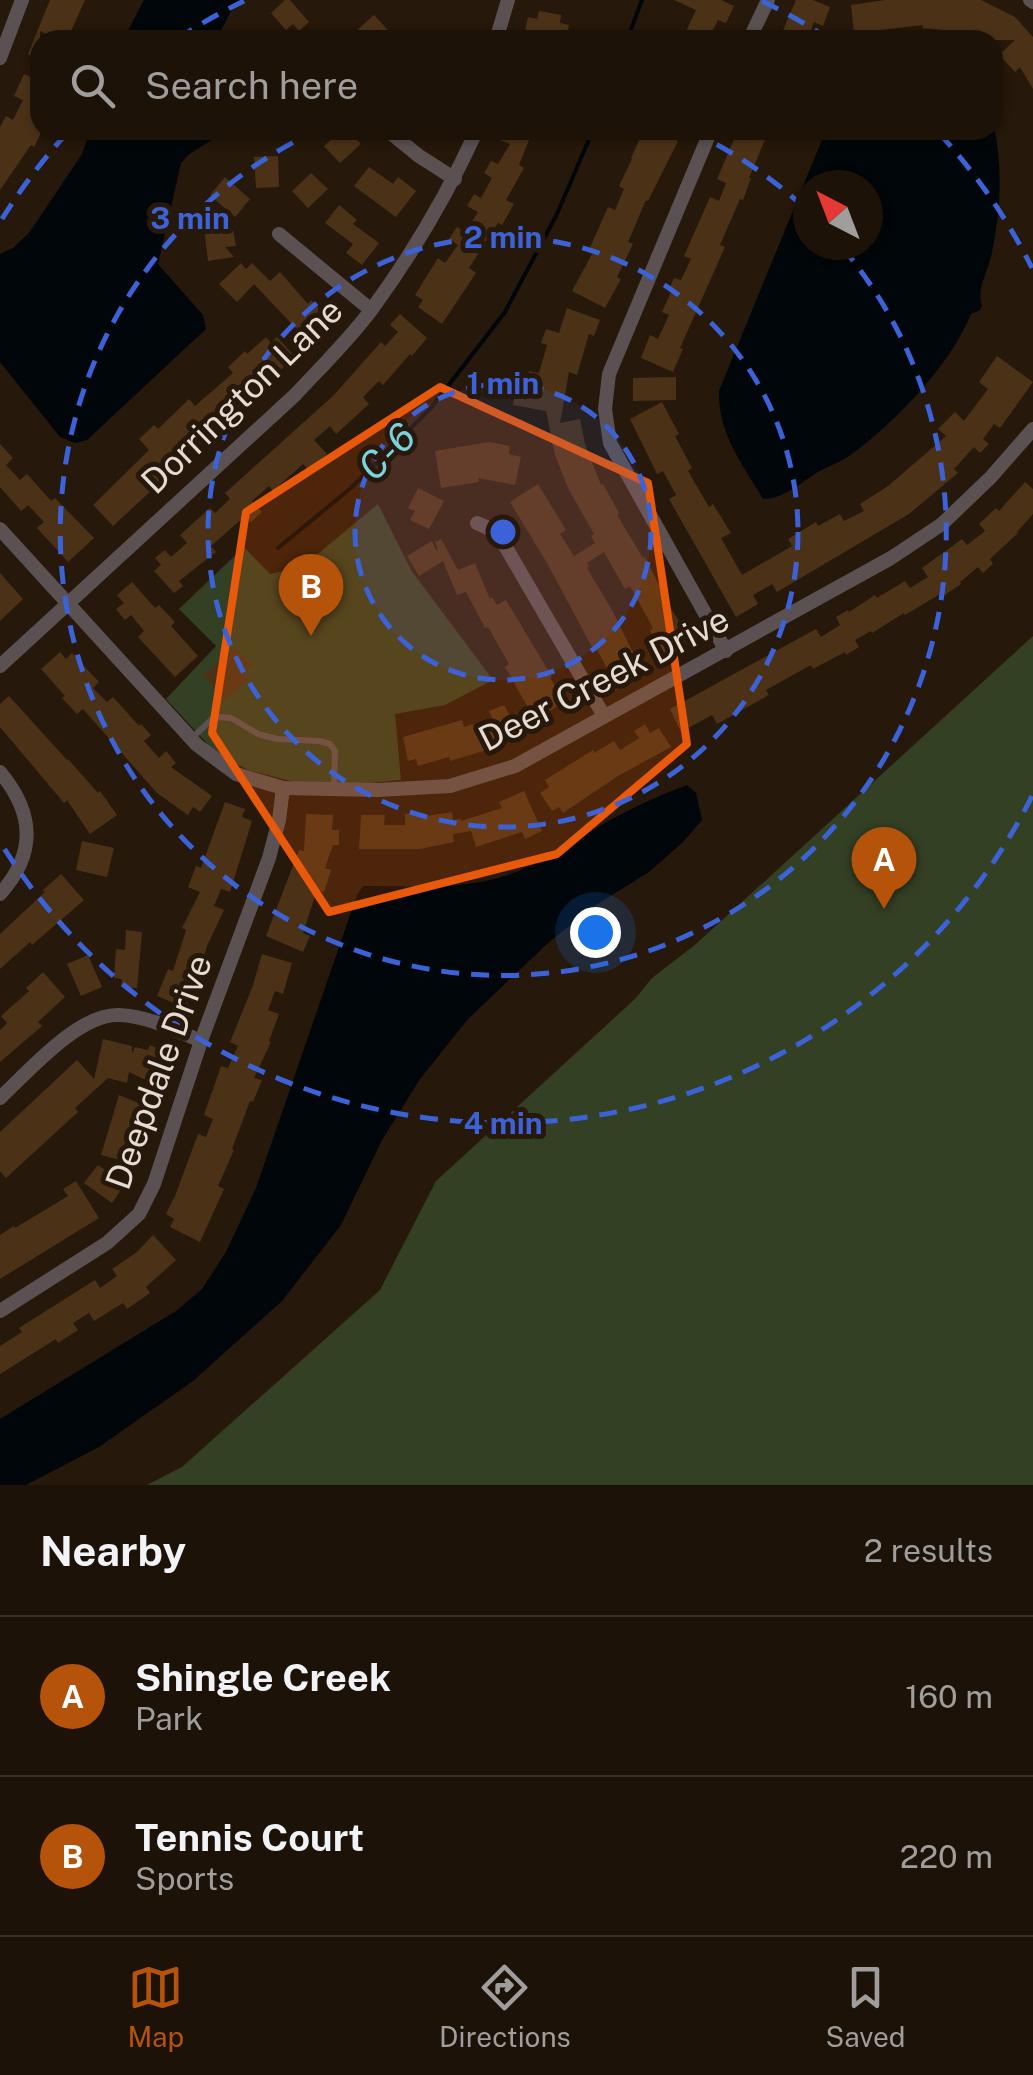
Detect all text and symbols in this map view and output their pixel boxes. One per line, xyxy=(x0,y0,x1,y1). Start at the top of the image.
search box xyxy=(30,30,1003,140)
icon: search xyxy=(65,58,120,113)
text: Search here xyxy=(145,63,358,108)
north arrow xyxy=(793,170,883,260)
text: 3 min xyxy=(150,200,230,236)
text: 2 min xyxy=(464,219,542,255)
street label: Dorrington Lane xyxy=(133,290,351,502)
text: 1 min xyxy=(467,365,539,401)
water label: C-6 xyxy=(349,414,425,489)
centre of rings xyxy=(485,514,521,550)
pin: B xyxy=(278,554,344,636)
street label: Deer Creek Drive xyxy=(472,598,736,759)
pin: A xyxy=(852,826,916,909)
your location xyxy=(570,907,621,958)
street label: Deepdale Drive xyxy=(97,949,220,1195)
text: 4 min xyxy=(463,1105,543,1141)
text: Nearby xyxy=(40,1526,186,1575)
text: 2 results xyxy=(864,1532,993,1569)
text: Shingle Creek xyxy=(135,1655,391,1700)
text: A xyxy=(61,1678,84,1715)
text: 160 m xyxy=(905,1678,993,1715)
text: Park xyxy=(135,1700,203,1737)
text: Tennis Court xyxy=(135,1815,364,1860)
text: B xyxy=(62,1838,83,1875)
text: 220 m xyxy=(900,1838,993,1875)
text: Sports xyxy=(135,1860,234,1897)
tab: Map xyxy=(127,1960,184,2053)
tab: Directions xyxy=(439,1960,571,2053)
tab: Saved xyxy=(825,1960,906,2053)

